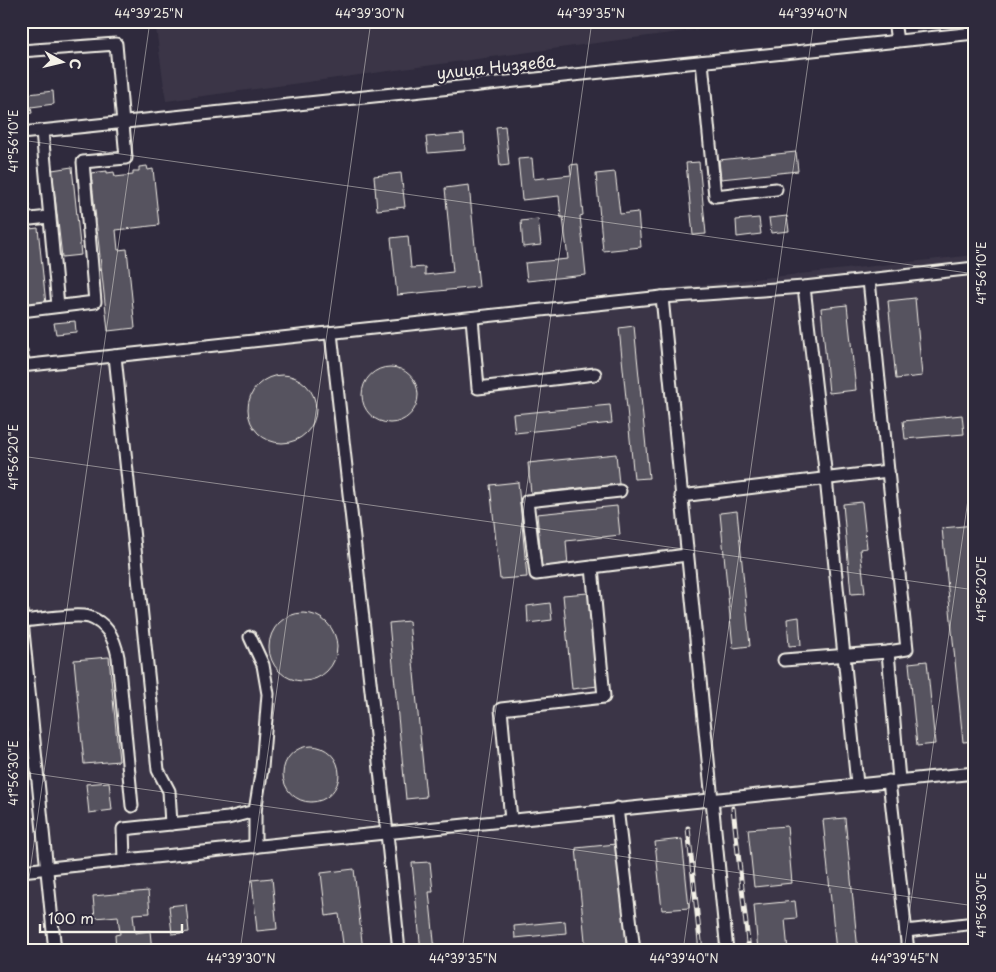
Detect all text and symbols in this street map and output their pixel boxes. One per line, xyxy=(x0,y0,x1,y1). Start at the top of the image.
text: 44°39'25"N xyxy=(115,4,183,22)
text: 44°39'30"N xyxy=(335,4,405,22)
text: 44°39'35"N xyxy=(557,4,625,22)
text: 44°39'40"N xyxy=(778,4,848,22)
north arrow xyxy=(38,38,88,88)
street label: улица Низяева xyxy=(435,48,557,84)
text: С xyxy=(64,57,86,71)
text: 41°56'10"E xyxy=(4,109,22,173)
text: 41°56'10"E xyxy=(972,241,990,305)
text: 41°56'20"E xyxy=(4,424,22,490)
text: 41°56'20"E xyxy=(972,556,990,622)
text: 41°56'30"E xyxy=(4,740,22,806)
text: 41°56'30"E xyxy=(972,872,990,938)
scale bar xyxy=(40,902,182,934)
text: 100 m xyxy=(48,906,94,929)
text: 44°39'30"N xyxy=(206,949,276,967)
text: 44°39'35"N xyxy=(429,949,497,967)
text: 44°39'40"N xyxy=(649,949,719,967)
text: 44°39'45"N xyxy=(871,949,939,967)

